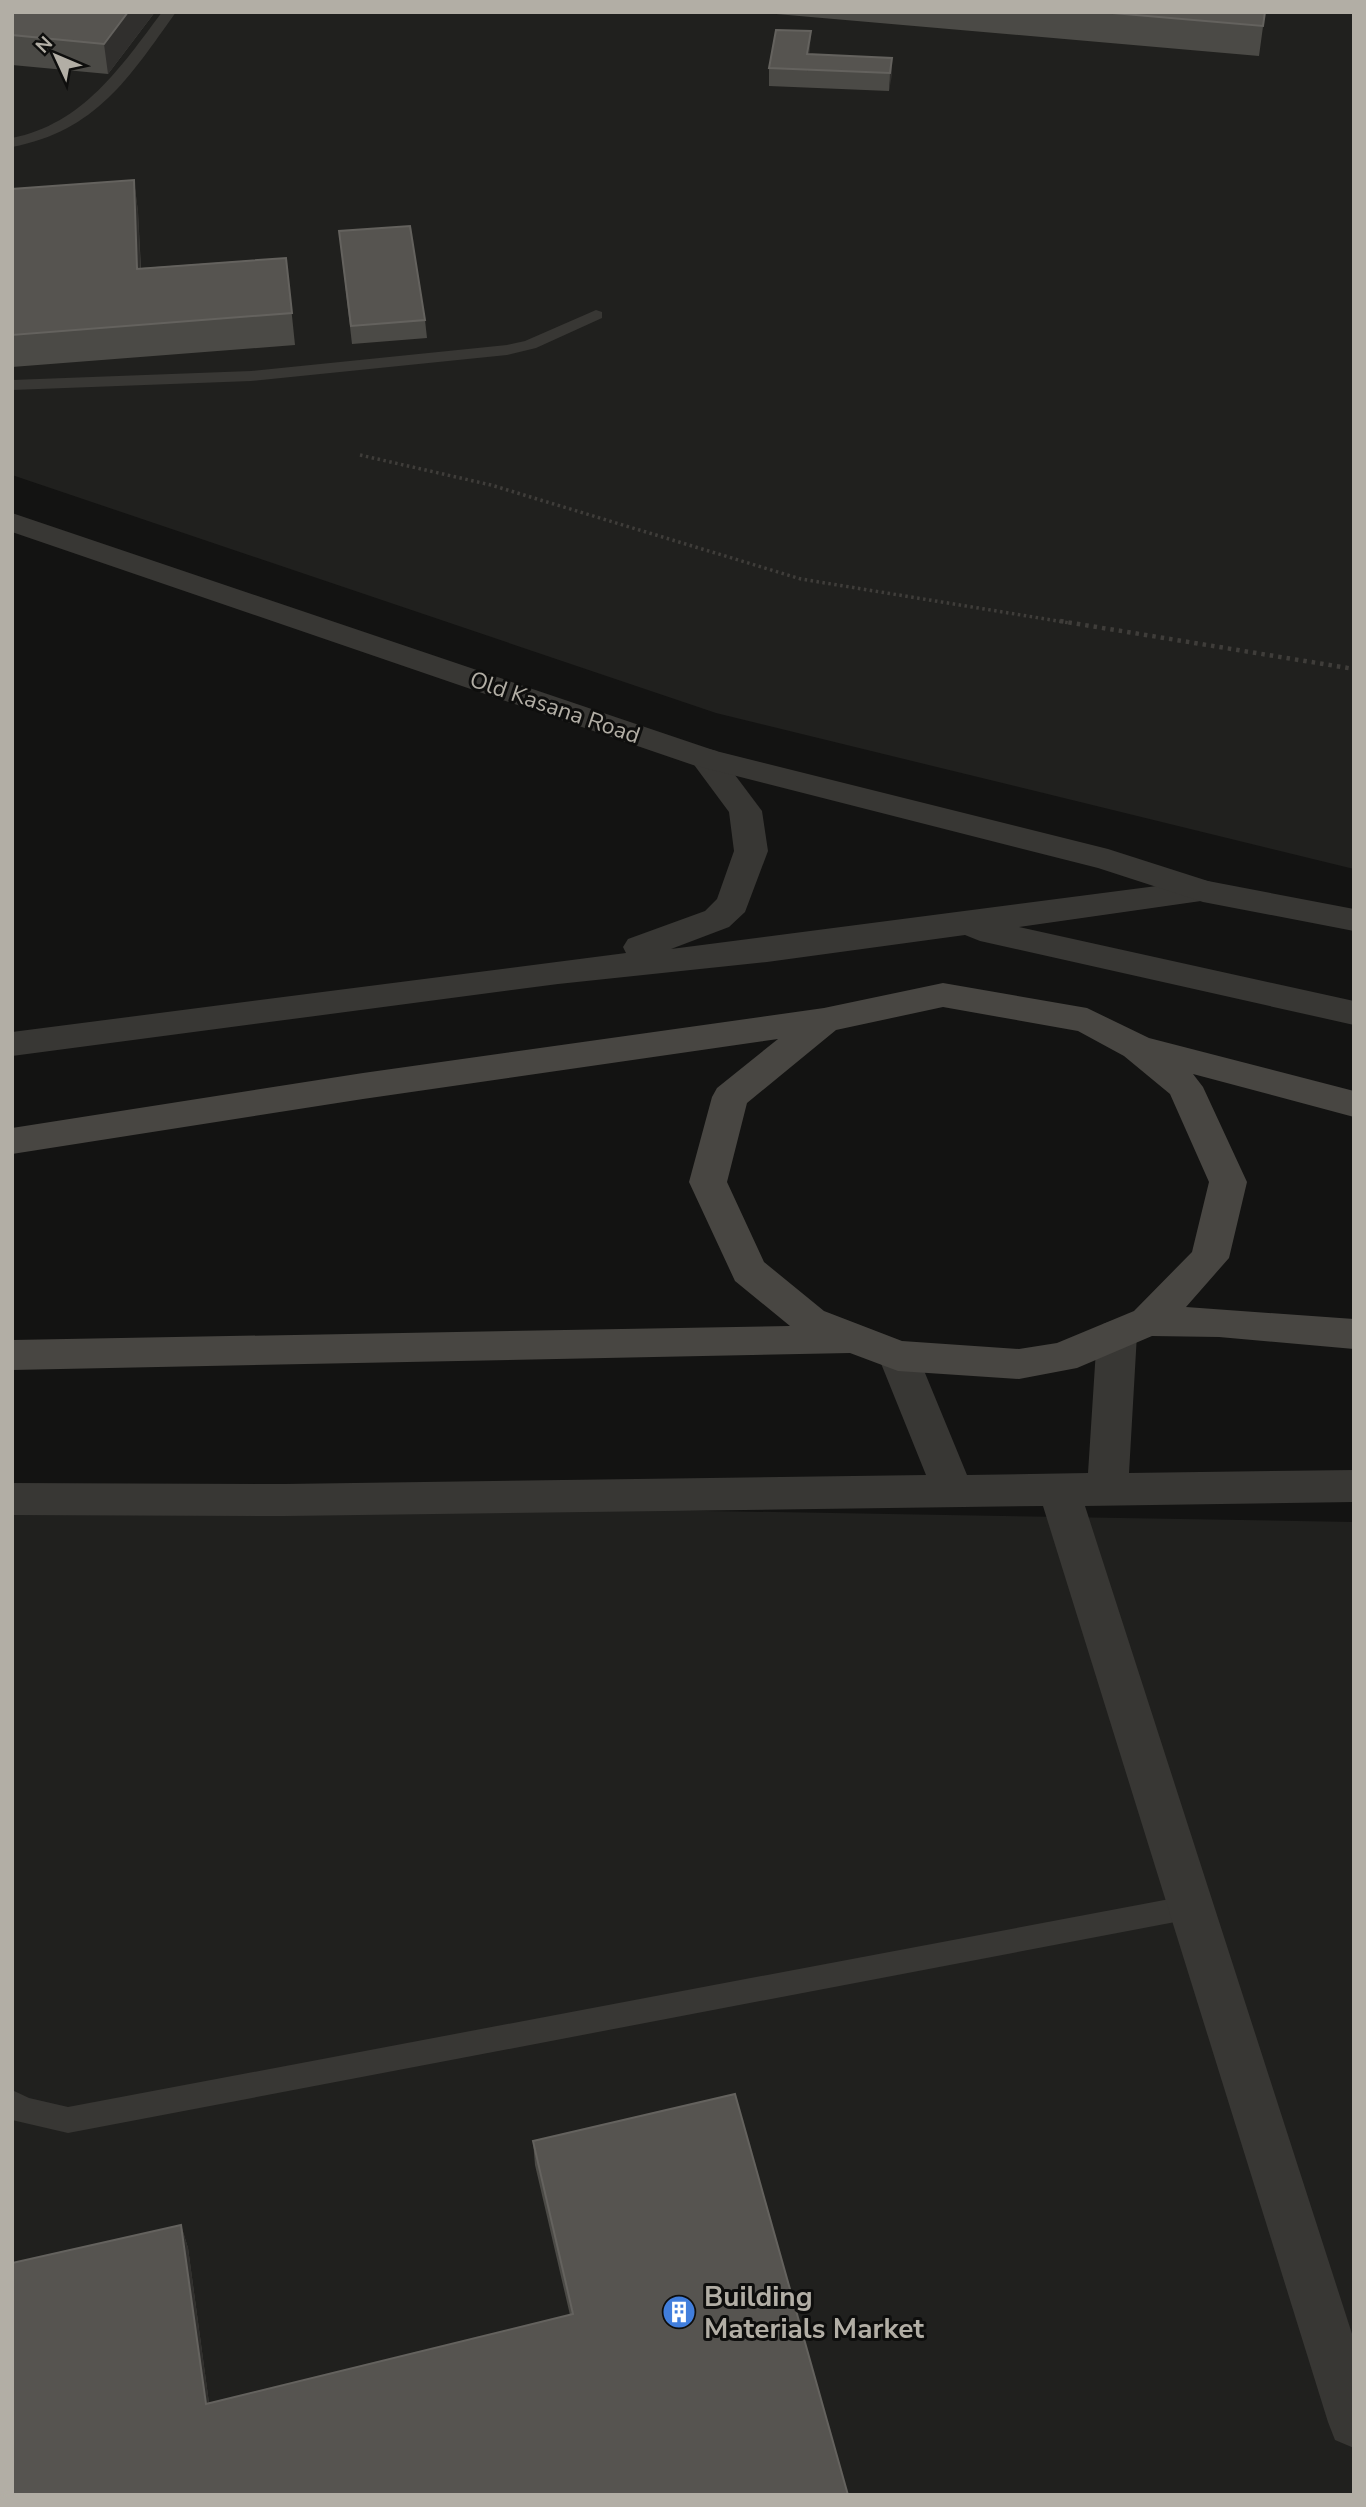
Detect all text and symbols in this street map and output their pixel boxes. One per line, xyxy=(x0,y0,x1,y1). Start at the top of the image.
north arrow xyxy=(21,21,91,91)
text: N xyxy=(30,31,59,59)
street label: Old Kasana Road xyxy=(466,664,644,751)
place label: Building Materials Market xyxy=(704,2278,924,2348)
building icon: Building Materials Market xyxy=(660,2293,698,2331)

